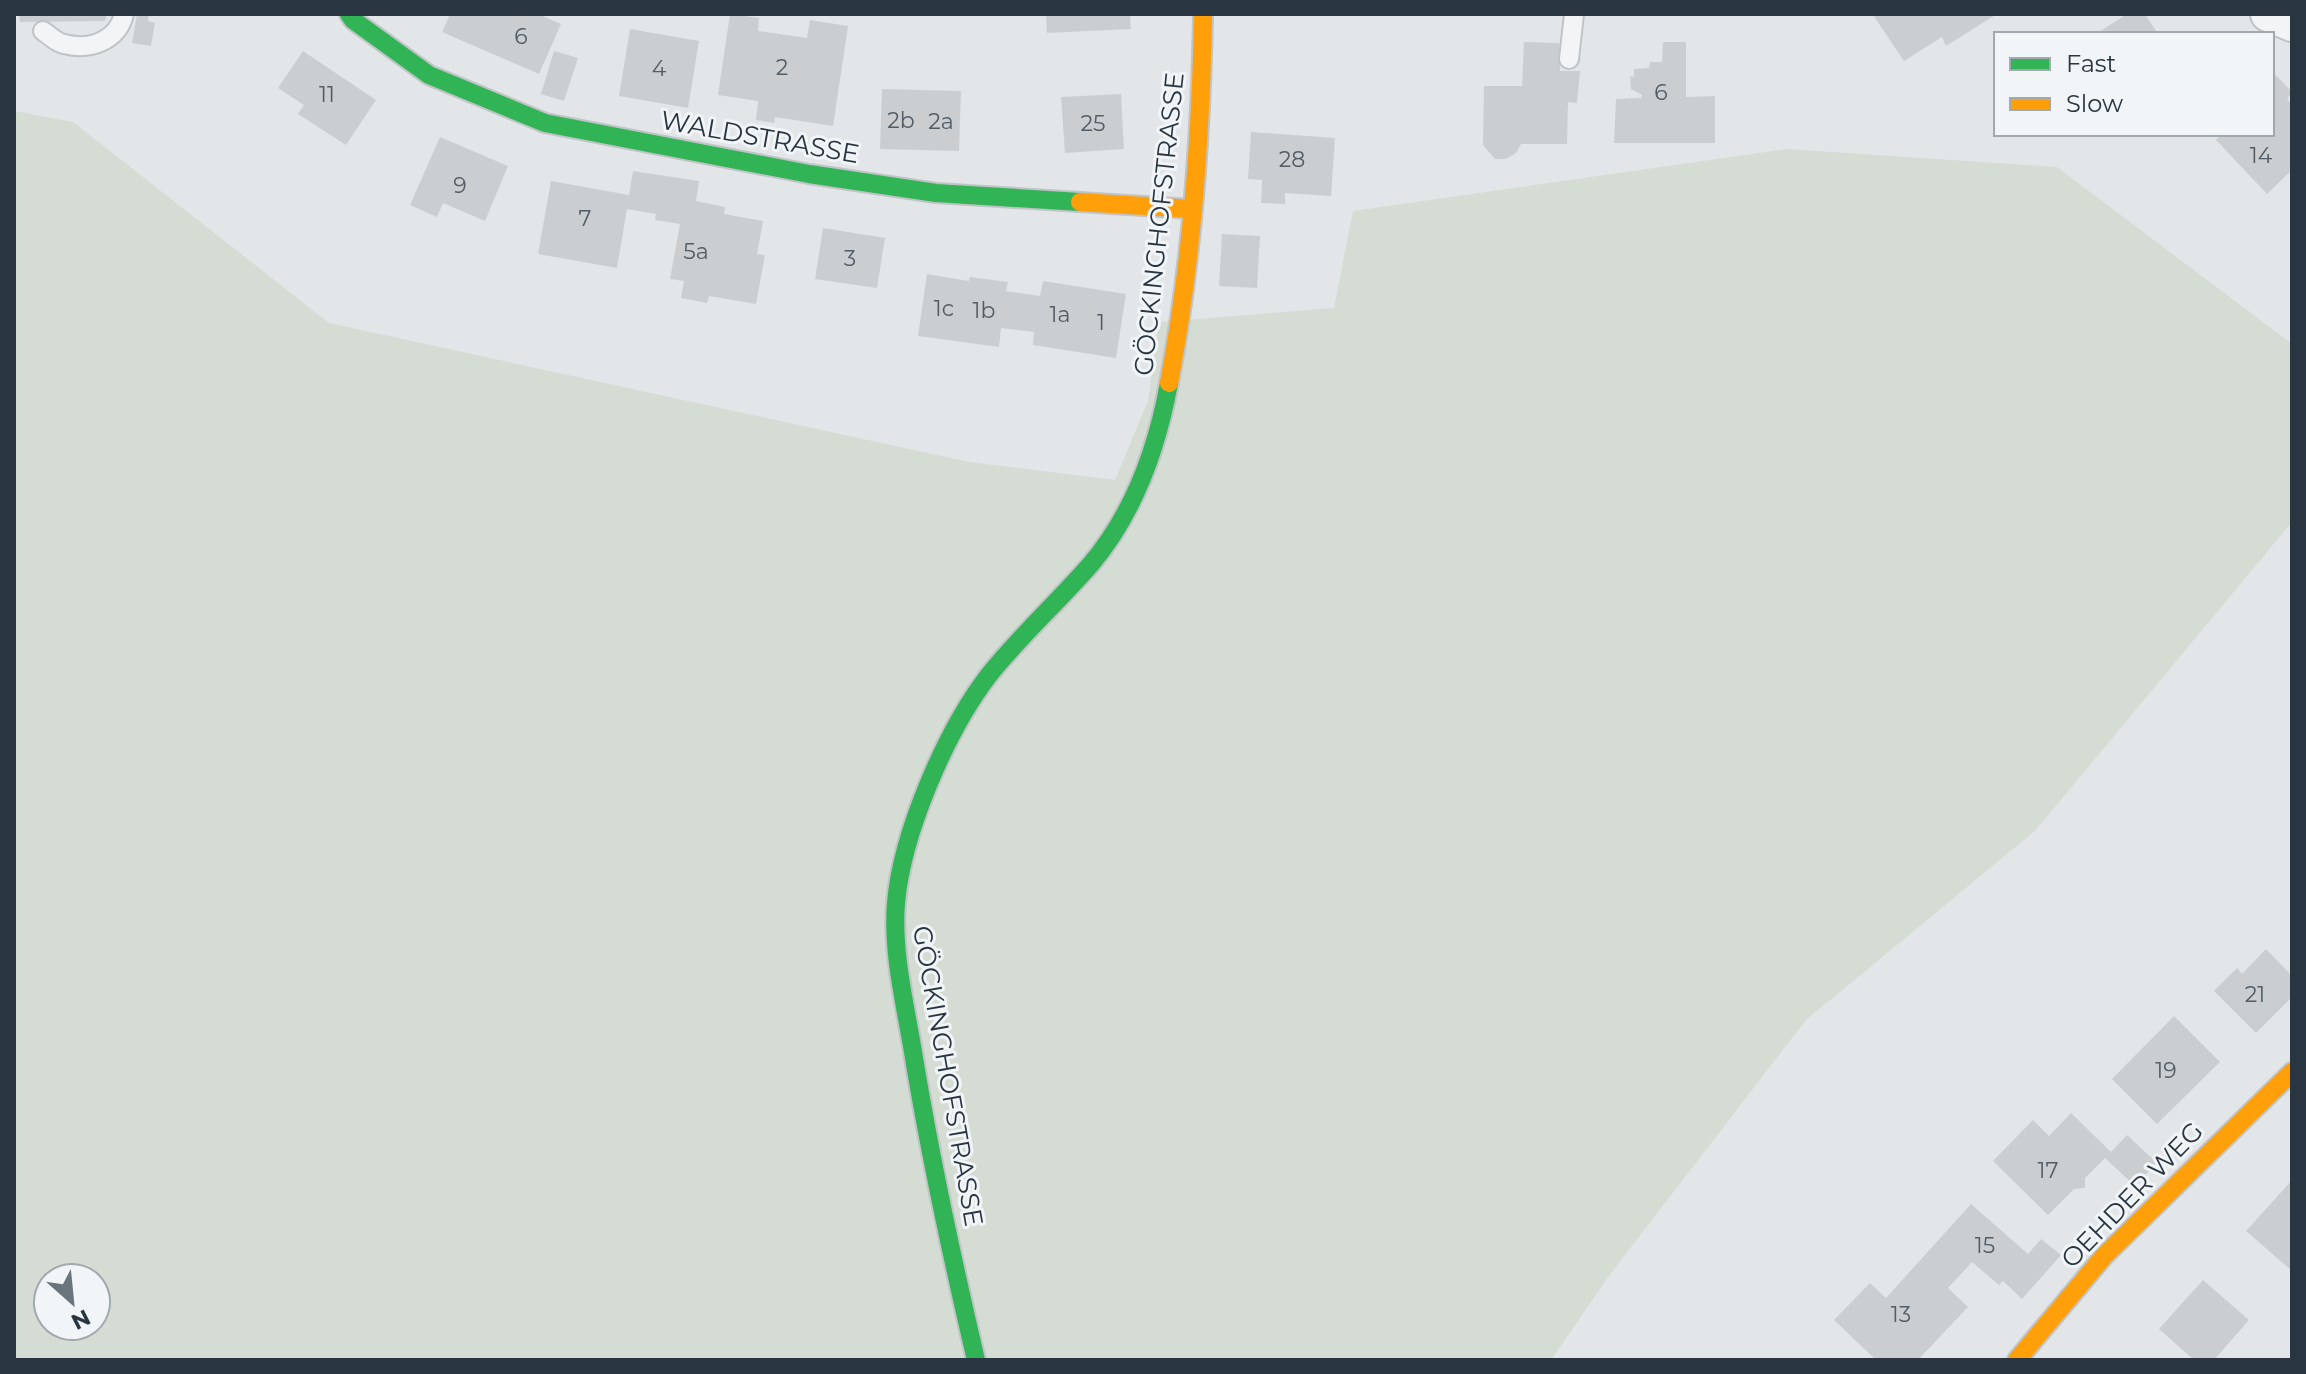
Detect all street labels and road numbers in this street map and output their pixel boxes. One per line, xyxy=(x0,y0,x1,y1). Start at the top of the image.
street label: GÖCKINGHOFSTRASSE xyxy=(1127,71,1191,377)
street label: WALDSTRASSE xyxy=(658,104,862,170)
street label: GÖCKINGHOFSTRASSE xyxy=(906,923,990,1229)
street label: OEHDER WEG xyxy=(2054,1115,2210,1275)

